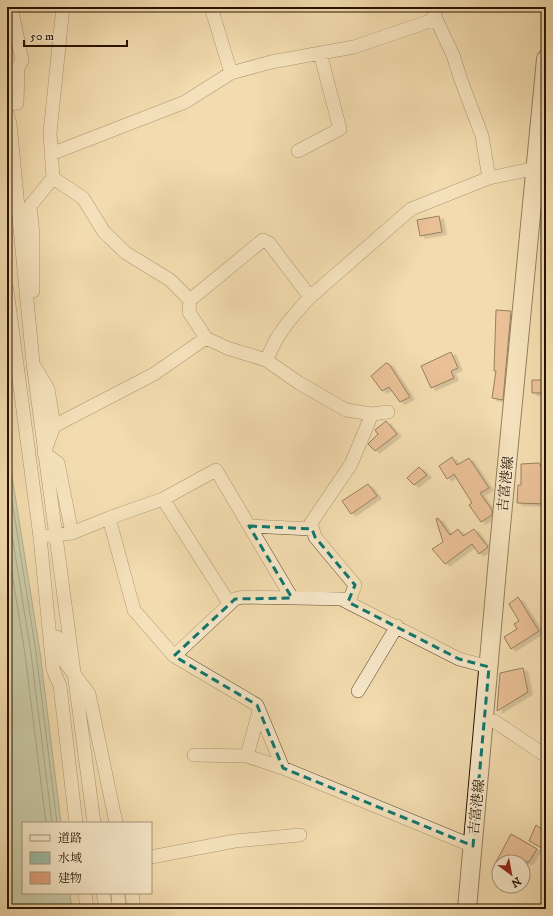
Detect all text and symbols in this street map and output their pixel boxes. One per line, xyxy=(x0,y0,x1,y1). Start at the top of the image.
scale bar xyxy=(24,22,127,48)
text: 50 m xyxy=(30,29,54,44)
street label: 吉富港線 xyxy=(494,455,518,513)
street label: 吉富港線 xyxy=(465,778,489,836)
legend xyxy=(22,822,152,894)
text: 道路 xyxy=(58,831,82,846)
text: 水域 xyxy=(58,851,82,866)
north arrow xyxy=(491,854,531,894)
text: 建物 xyxy=(58,871,82,886)
text: N xyxy=(508,873,523,890)

